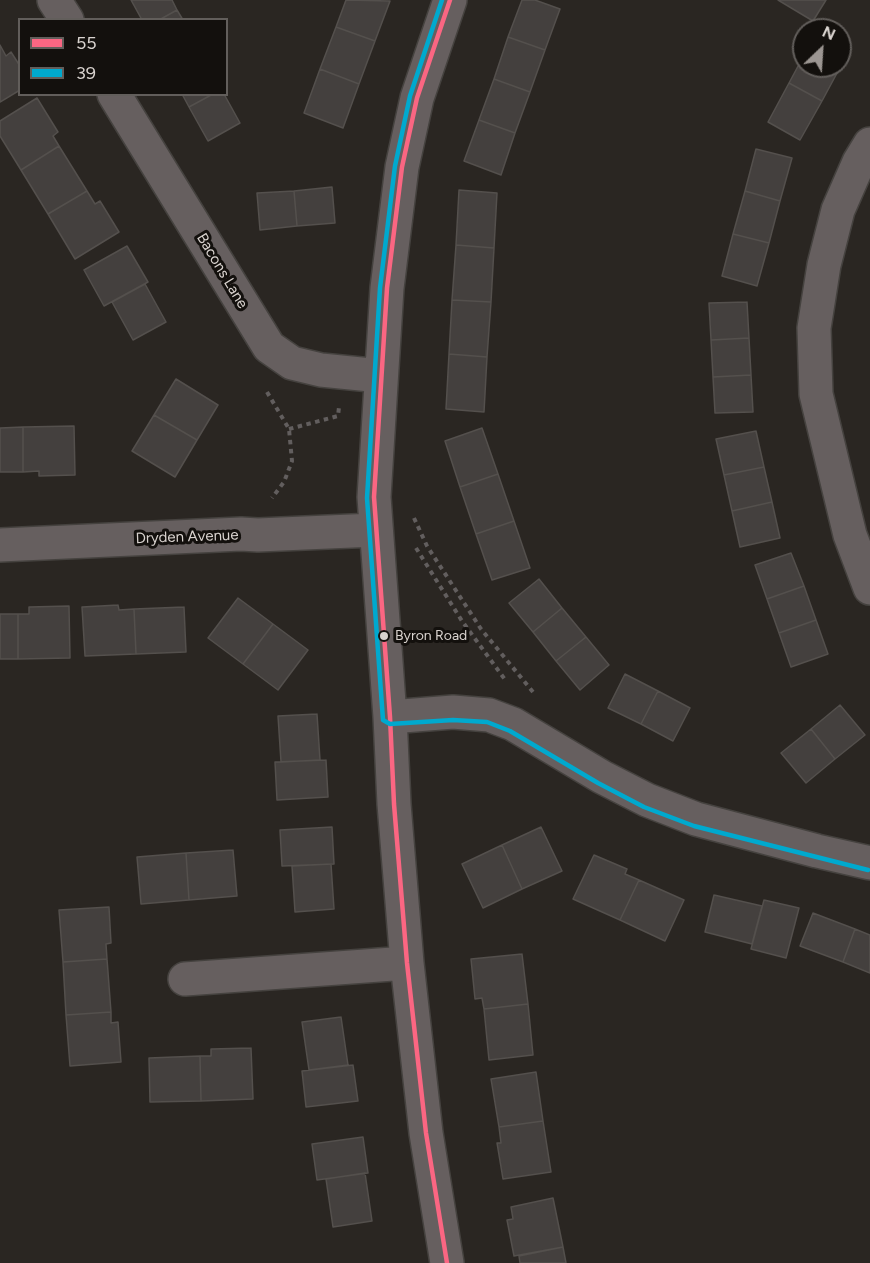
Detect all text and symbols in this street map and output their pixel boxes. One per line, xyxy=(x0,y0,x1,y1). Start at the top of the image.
legend xyxy=(18,18,228,96)
north arrow xyxy=(792,18,852,78)
text: N xyxy=(819,22,839,44)
text: 55 xyxy=(76,32,97,54)
text: 39 xyxy=(76,62,96,84)
street label: Bacons Lane xyxy=(192,230,252,312)
street label: Dryden Avenue xyxy=(135,526,239,548)
place label: Byron Road xyxy=(395,628,467,644)
marker: Byron Road xyxy=(378,630,390,642)

